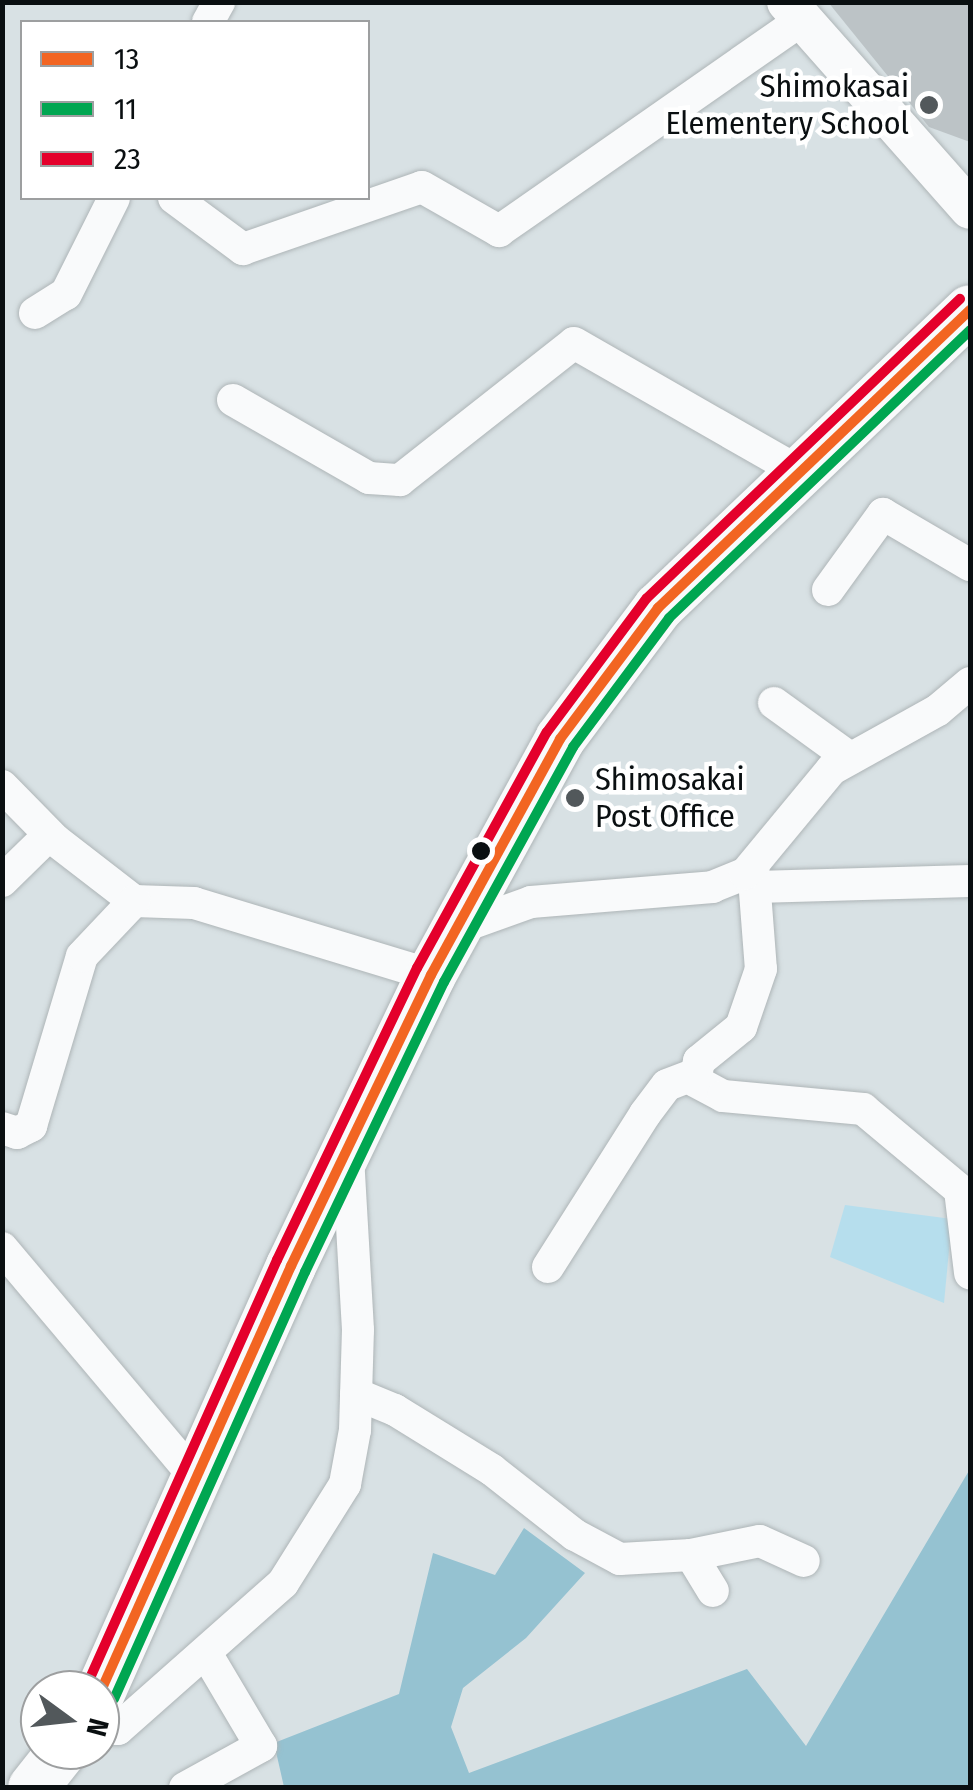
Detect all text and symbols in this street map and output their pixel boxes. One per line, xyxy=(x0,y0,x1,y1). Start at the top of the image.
legend xyxy=(20,20,370,200)
text: 13 xyxy=(114,41,139,77)
place label: Shimokasai Elementery School xyxy=(666,68,909,143)
text: 11 xyxy=(114,91,137,127)
marker: Shimokasai Elementery School xyxy=(918,94,940,116)
text: 23 xyxy=(114,141,141,177)
place label: Shimosakai Post Office xyxy=(595,761,745,836)
marker: Shimosakai Post Office xyxy=(564,787,586,809)
unlabelled marker xyxy=(471,841,491,861)
north arrow xyxy=(20,1670,120,1770)
text: N xyxy=(79,1715,116,1740)

